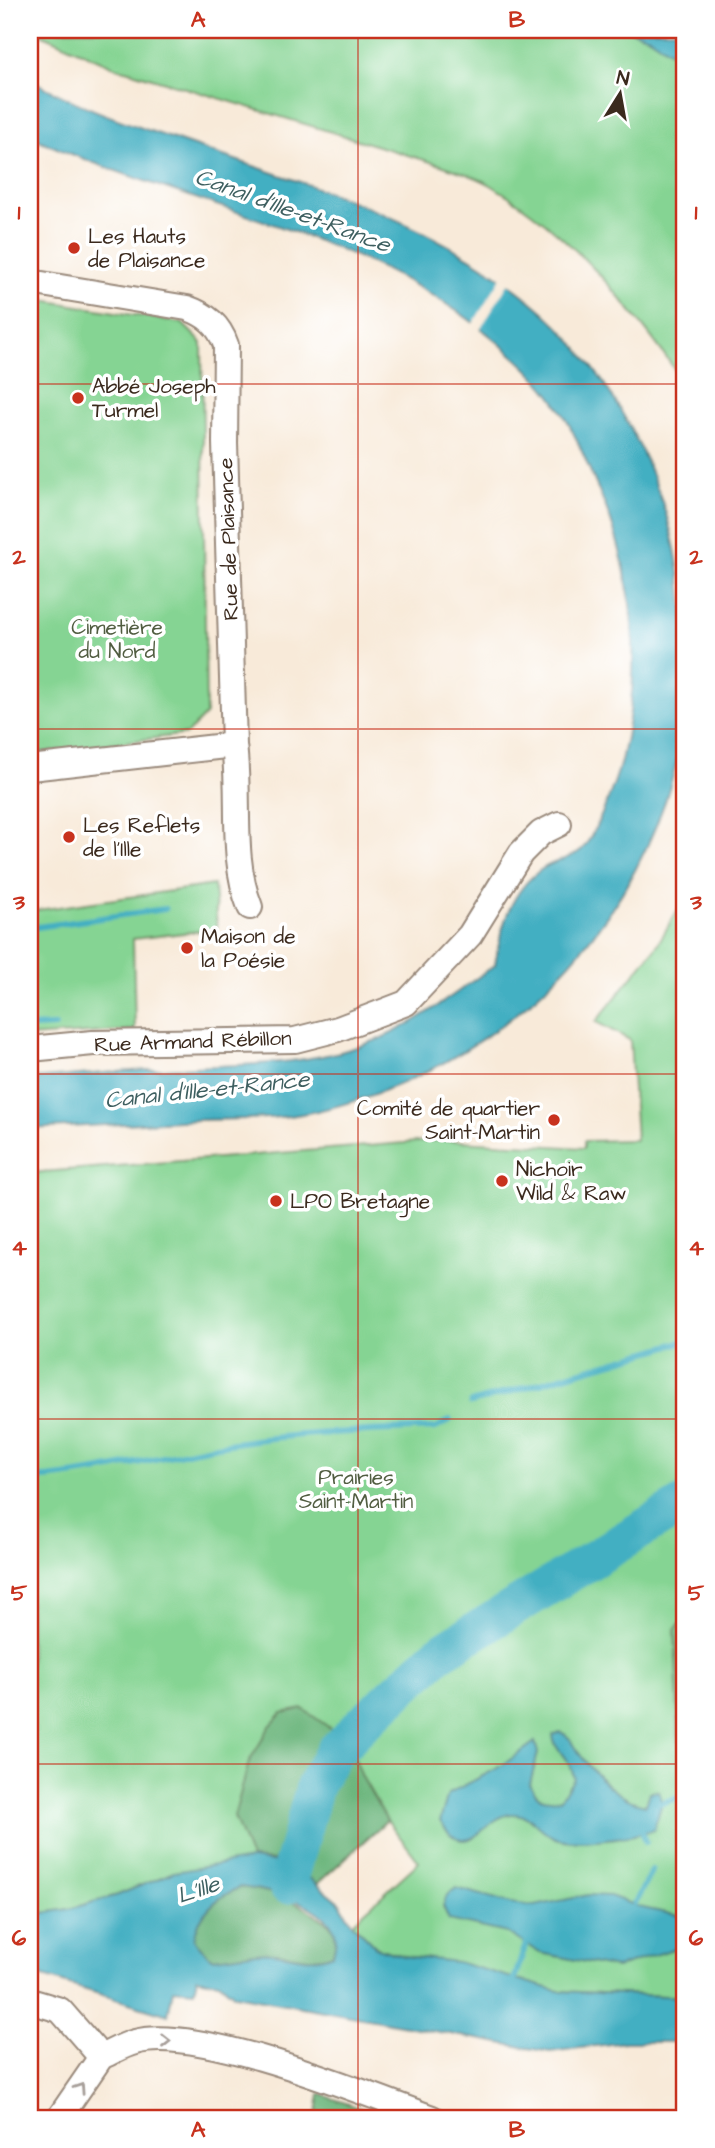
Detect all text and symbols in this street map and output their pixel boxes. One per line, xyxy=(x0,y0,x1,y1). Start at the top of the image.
text: A xyxy=(191,4,206,36)
text: B xyxy=(509,4,526,36)
north arrow xyxy=(586,60,656,130)
text: N xyxy=(615,64,631,93)
water label: Canal d'Ille-et-Rance xyxy=(191,161,396,262)
text: 1 xyxy=(18,196,21,228)
text: 1 xyxy=(695,196,698,228)
place label: Les Hauts de Plaisance xyxy=(88,222,205,275)
marker: Les Hauts de Plaisance xyxy=(66,240,82,256)
place label: Abbé Joseph Turmel xyxy=(92,372,216,425)
marker: Abbé Joseph Turmel xyxy=(70,390,86,406)
street label: Rue de Plaisance xyxy=(211,457,246,621)
text: 2 xyxy=(11,541,26,573)
text: 2 xyxy=(688,541,703,573)
park label: Cimetière du Nord xyxy=(71,613,163,666)
place label: Les Reflets de l'Ille xyxy=(83,811,200,864)
marker: Les Reflets de l'Ille xyxy=(61,829,77,845)
text: 3 xyxy=(12,886,25,918)
text: 3 xyxy=(689,886,702,918)
place label: Maison de la Poésie xyxy=(201,922,296,975)
marker: Maison de la Poésie xyxy=(179,940,195,956)
street label: Rue Armand Rébillon xyxy=(94,1024,292,1059)
water label: Canal d'Ille-et-Rance xyxy=(103,1063,312,1117)
place label: Comité de quartier Saint-Martin xyxy=(357,1094,540,1147)
marker: Comité de quartier Saint-Martin xyxy=(546,1112,562,1128)
place label: Nichoir Wild & Raw xyxy=(516,1155,627,1208)
marker: Nichoir Wild & Raw xyxy=(494,1173,510,1189)
place label: LPO Bretagne xyxy=(290,1187,430,1218)
marker: LPO Bretagne xyxy=(268,1193,284,1209)
text: 4 xyxy=(11,1232,27,1264)
text: 4 xyxy=(688,1232,704,1264)
park label: Prairies Saint-Martin xyxy=(299,1463,413,1516)
text: 5 xyxy=(11,1577,28,1609)
text: 5 xyxy=(688,1577,705,1609)
water label: L'Ille xyxy=(173,1867,225,1912)
text: 6 xyxy=(12,1922,27,1954)
text: 6 xyxy=(689,1922,704,1954)
one-way arrow xyxy=(161,2033,171,2049)
one-way arrow xyxy=(72,2083,84,2096)
text: A xyxy=(191,2114,206,2146)
text: B xyxy=(509,2114,526,2146)

